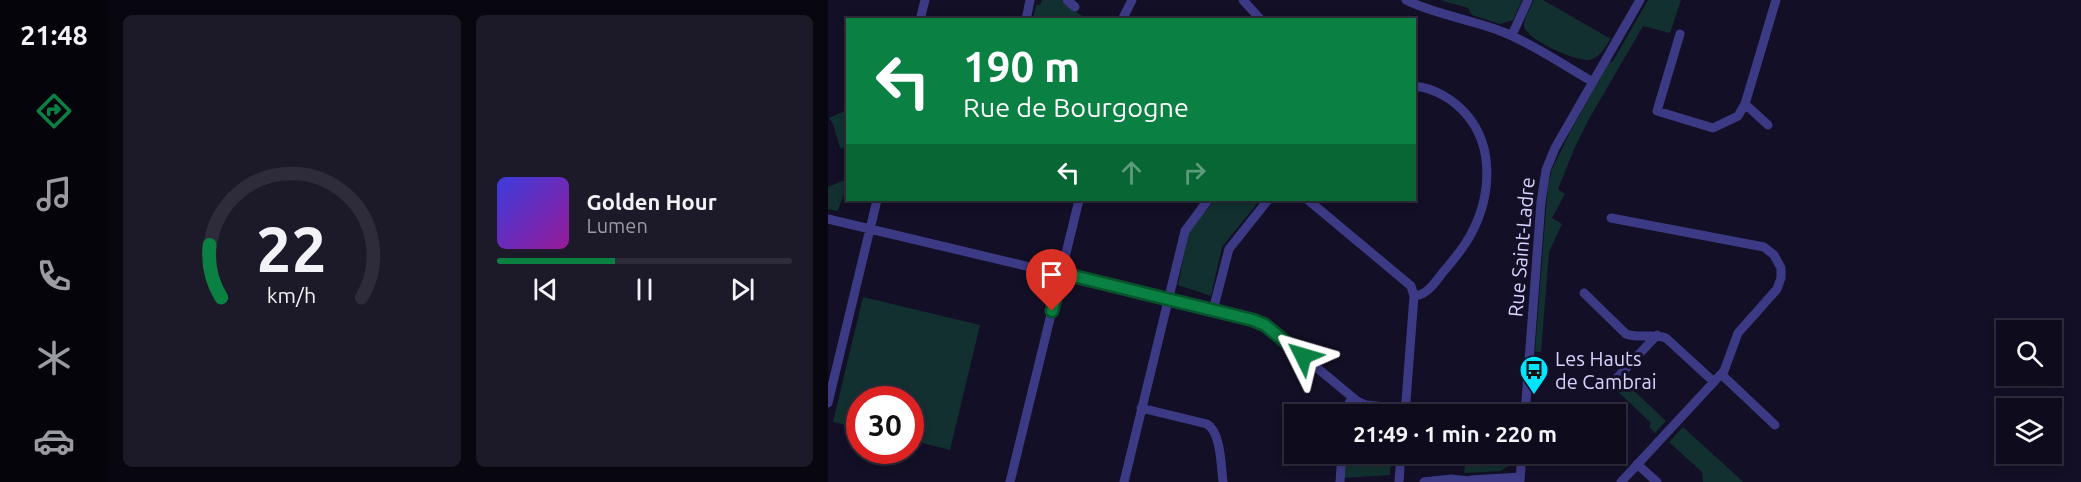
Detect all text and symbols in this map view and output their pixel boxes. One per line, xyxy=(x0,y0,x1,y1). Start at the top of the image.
text: 21:48 xyxy=(20,20,88,50)
icon: left xyxy=(864,42,942,120)
text: 190 m xyxy=(963,43,1080,90)
icon: directions xyxy=(33,90,75,132)
text: Rue de Bourgogne xyxy=(963,92,1189,122)
icon: left xyxy=(1052,156,1085,189)
icon: ahead xyxy=(1115,156,1148,189)
icon: right xyxy=(1178,156,1211,189)
icon: music xyxy=(33,173,75,215)
street label: Rue Saint-Ladre xyxy=(1503,176,1539,318)
text: Golden Hour xyxy=(587,189,717,214)
text: 22 xyxy=(257,214,327,284)
text: Lumen xyxy=(587,214,648,237)
pin xyxy=(1026,249,1077,311)
icon: phone xyxy=(33,255,75,297)
icon: arrive xyxy=(1035,258,1068,291)
icon: previous xyxy=(529,273,562,306)
icon: pause xyxy=(628,273,661,306)
icon: next xyxy=(726,273,759,306)
text: km/h xyxy=(267,283,316,307)
map controls xyxy=(1996,320,2062,464)
button: search xyxy=(1996,320,2062,386)
position arrow xyxy=(1271,324,1335,388)
icon: climate xyxy=(33,337,75,379)
place label: Les Hauts de Cambrai xyxy=(1555,347,1657,393)
bus stop icon: Les Hauts de Cambrai xyxy=(1518,354,1550,396)
speed limit sign: 30 xyxy=(846,386,924,464)
button: layers xyxy=(1996,398,2062,464)
icon: car xyxy=(33,420,75,462)
text: 21:49 · 1 min · 220 m xyxy=(1353,421,1557,446)

